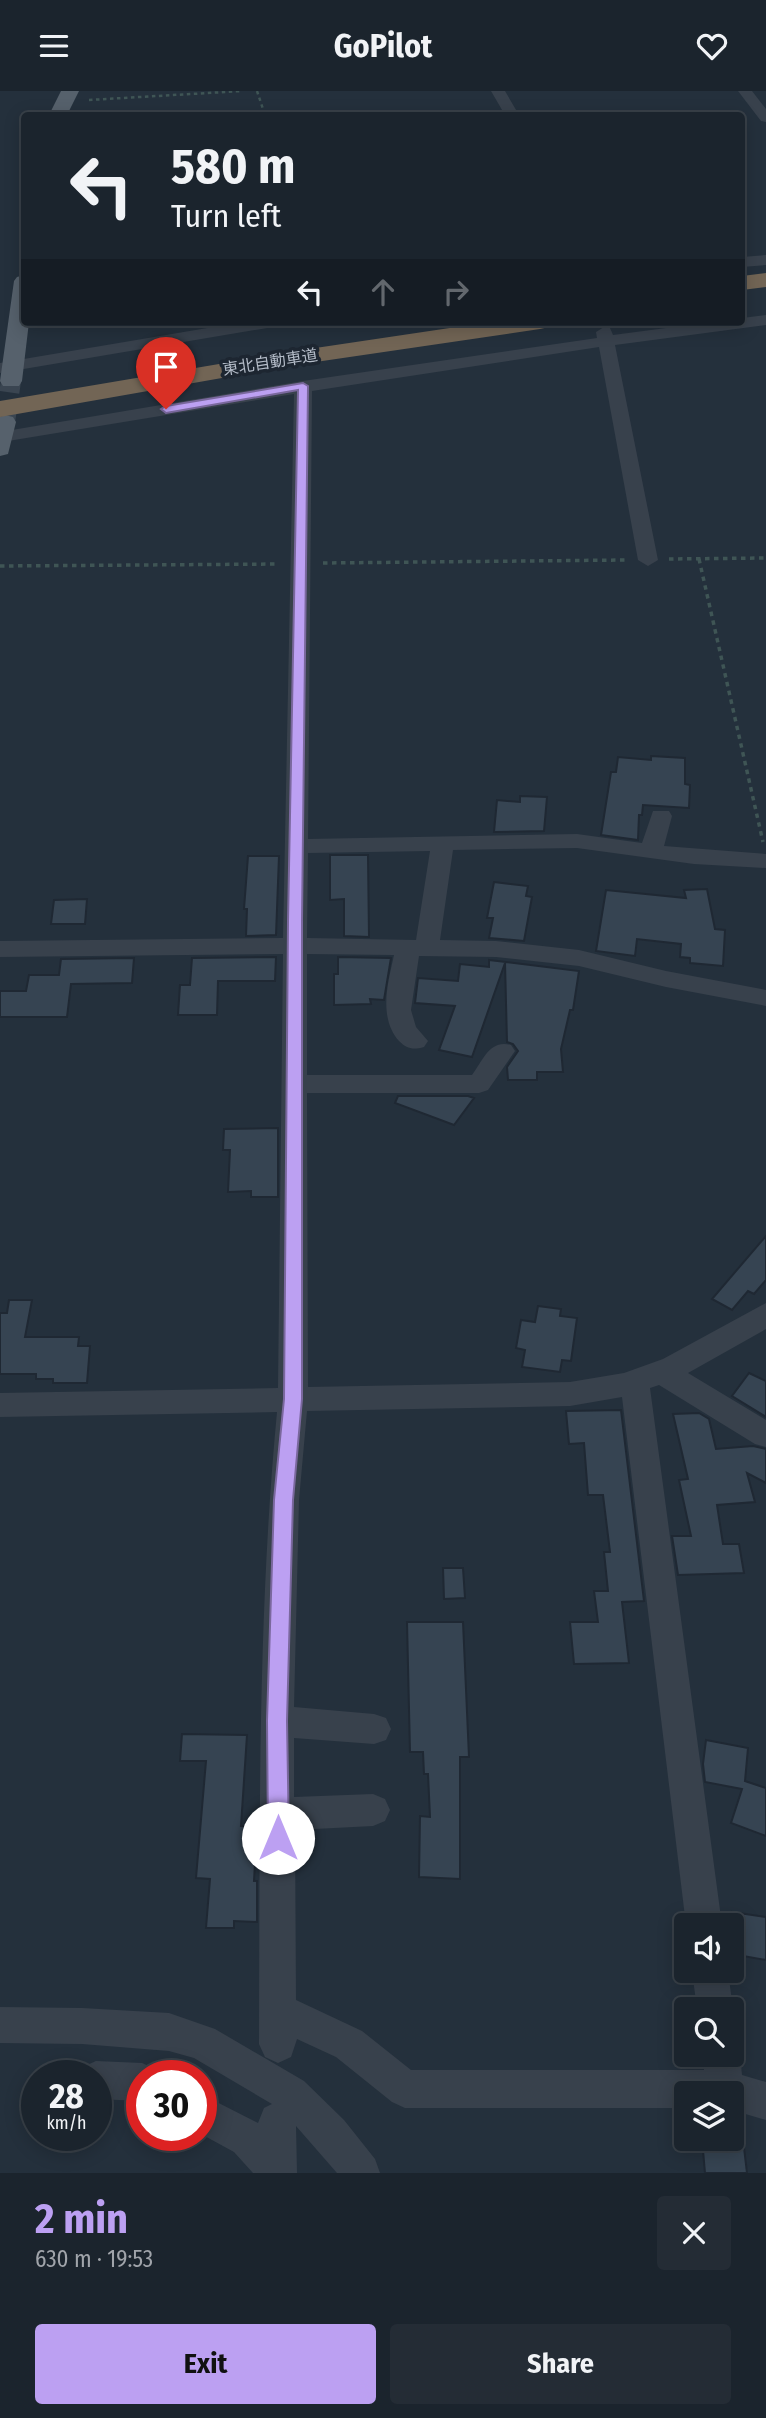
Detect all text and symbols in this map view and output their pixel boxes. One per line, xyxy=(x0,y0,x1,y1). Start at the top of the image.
icon: menu xyxy=(35,27,73,65)
text: GoPilot xyxy=(334,27,432,65)
icon: heart xyxy=(693,27,731,65)
text: 580 m xyxy=(171,137,295,196)
icon: left xyxy=(56,140,147,231)
text: Turn left xyxy=(171,197,281,235)
icon: left xyxy=(291,273,329,311)
icon: ahead xyxy=(364,273,402,311)
icon: right xyxy=(437,273,475,311)
pin xyxy=(136,337,196,409)
street label: 東北自動車道 xyxy=(221,345,319,379)
icon: arrive xyxy=(147,348,185,386)
position arrow xyxy=(241,1801,315,1875)
map controls xyxy=(674,1913,744,2151)
button: sound xyxy=(674,1913,744,1983)
button: search xyxy=(674,1997,744,2067)
speed limit sign: 30 xyxy=(126,2060,217,2151)
text: 28 xyxy=(49,2075,84,2117)
button: layers xyxy=(674,2081,744,2151)
text: km/h xyxy=(46,2112,87,2134)
text: 2 min xyxy=(35,2194,128,2244)
button: close xyxy=(657,2196,731,2270)
text: 630 m · 19:53 xyxy=(35,2245,153,2273)
button: Exit xyxy=(35,2324,376,2404)
button: Share xyxy=(390,2324,731,2404)

